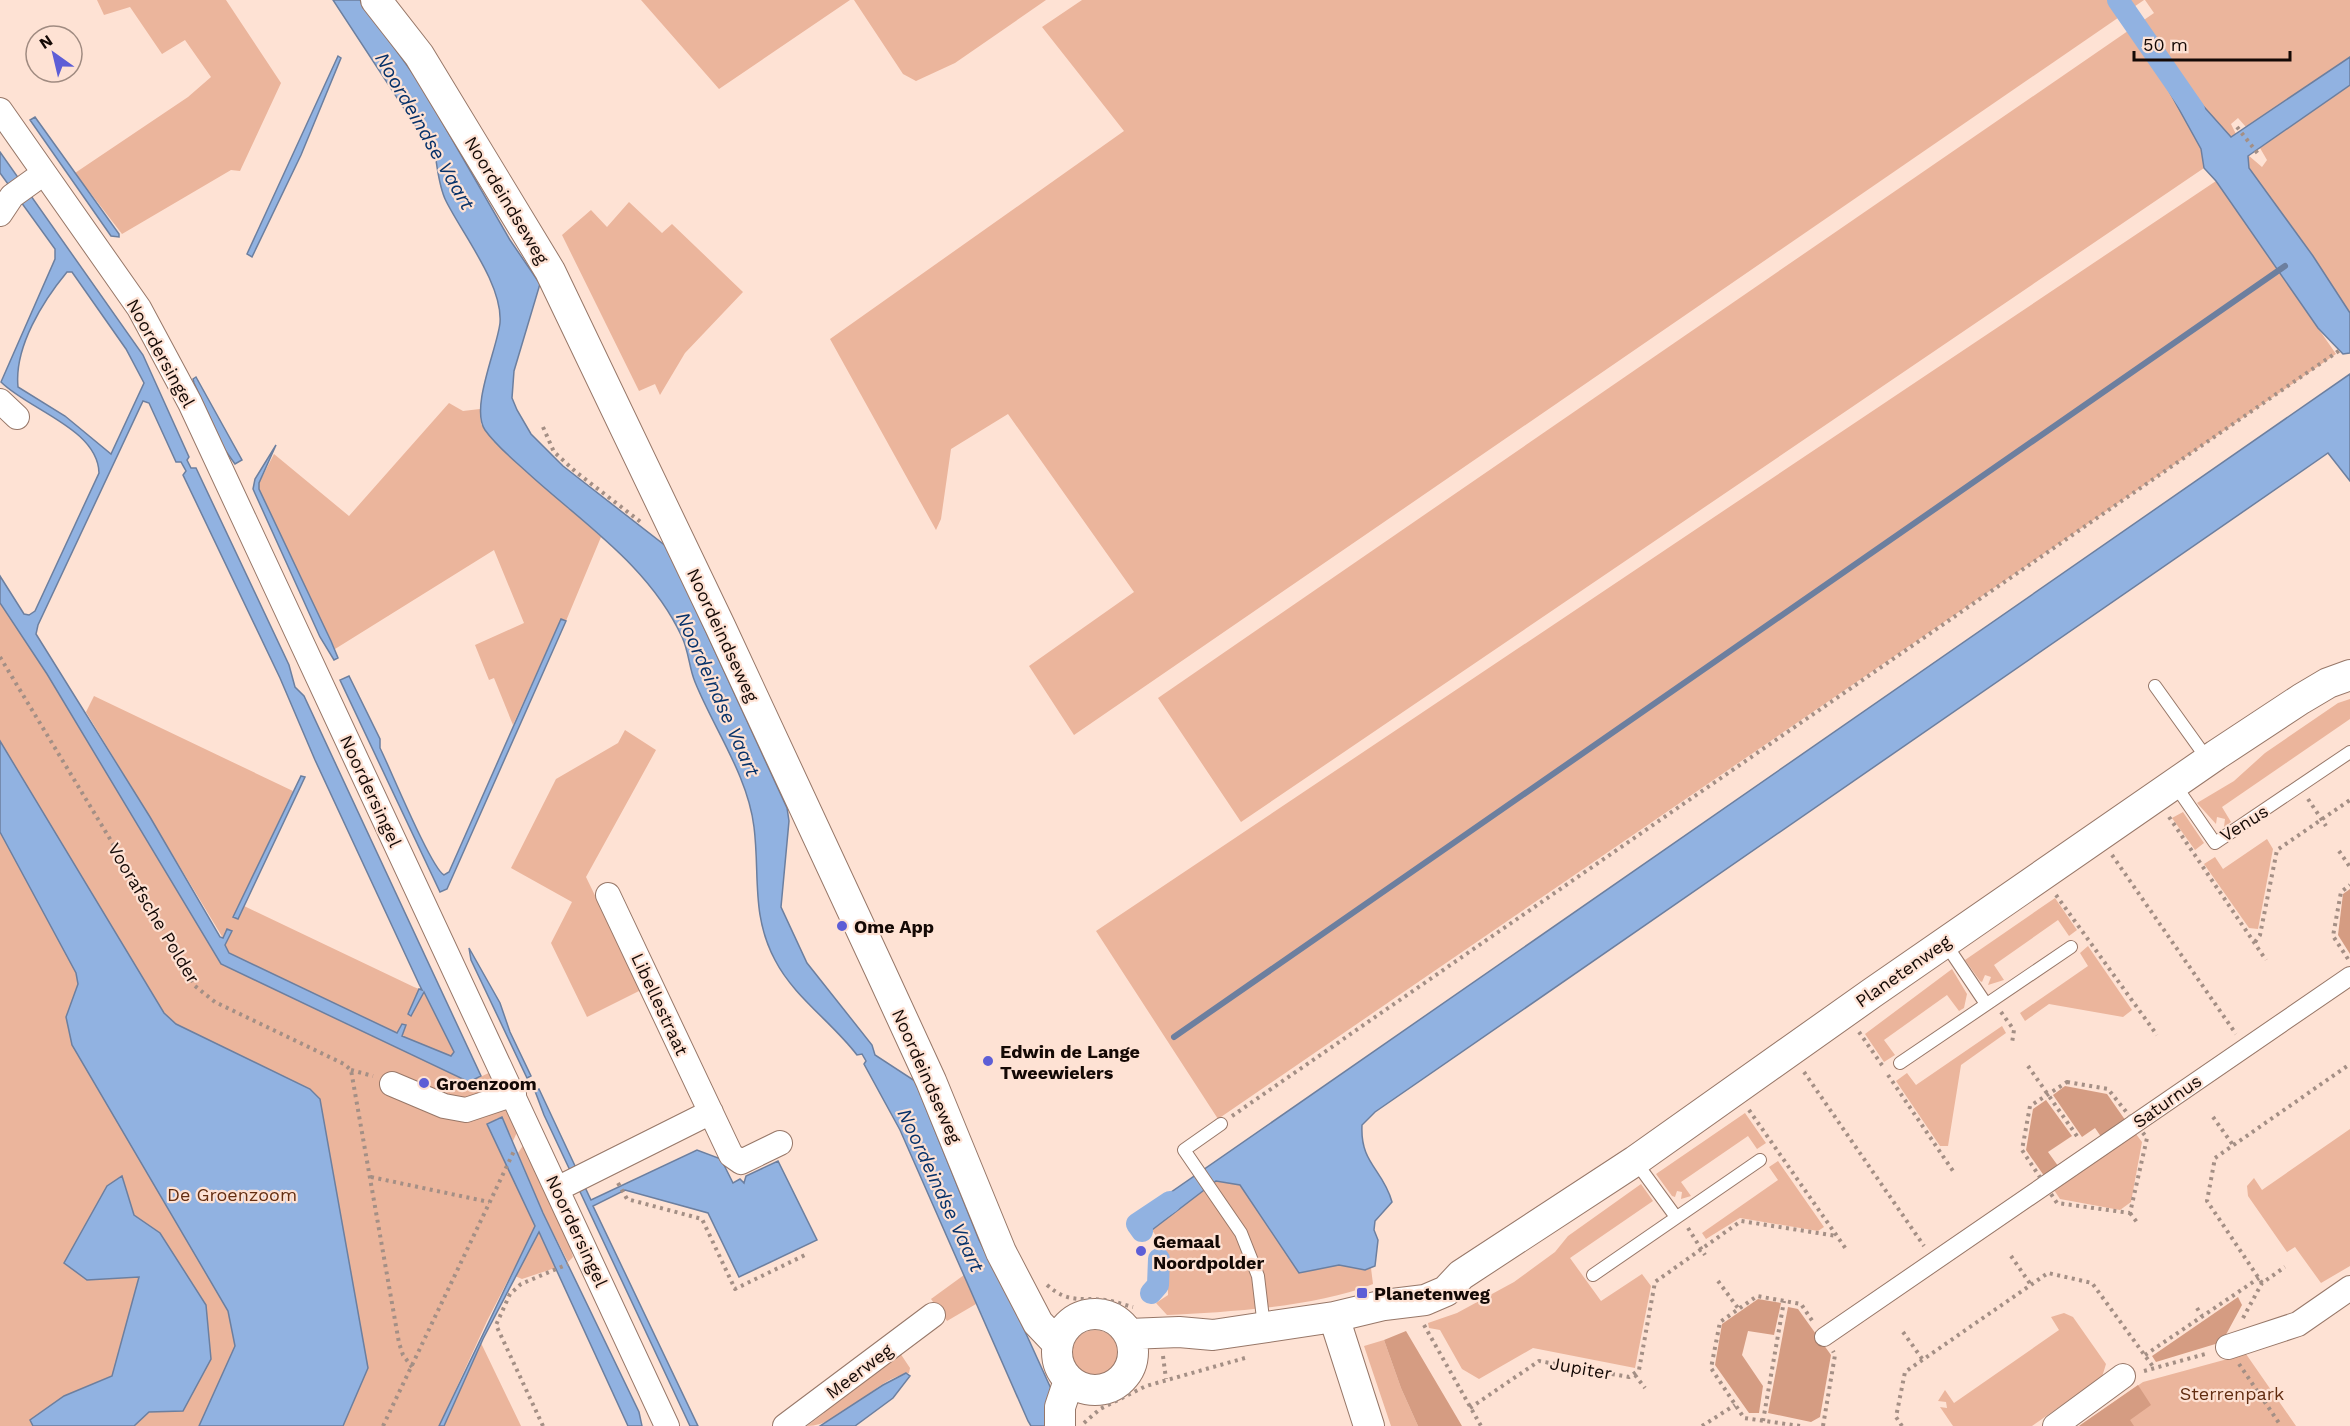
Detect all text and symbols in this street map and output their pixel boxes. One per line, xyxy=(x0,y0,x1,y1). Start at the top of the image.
north arrow xyxy=(24,24,84,84)
scale bar xyxy=(2134,24,2290,62)
text: N xyxy=(36,31,56,53)
text: 50 m xyxy=(2143,34,2188,55)
water label: Noordeindse Vaart xyxy=(370,48,480,215)
street label: Noordeindseweg xyxy=(461,132,554,268)
street label: Noordersingel xyxy=(122,295,200,412)
street label: Noordeindseweg xyxy=(683,565,763,706)
water label: Noordeindse Vaart xyxy=(671,608,765,781)
street label: Noordersingel xyxy=(336,732,406,851)
street label: Venus xyxy=(2216,800,2272,846)
street label: Voorafsche Polder xyxy=(104,839,204,987)
place label: Ome App xyxy=(854,916,934,937)
marker: Ome App xyxy=(835,919,849,933)
street label: Planetenweg xyxy=(1851,930,1955,1012)
street label: Libellestraat xyxy=(627,950,693,1059)
street label: Noordeindseweg xyxy=(888,1005,966,1147)
place label: Edwin de Lange Tweewielers xyxy=(1000,1041,1140,1083)
marker: Edwin de Lange Tweewielers xyxy=(981,1054,995,1068)
street label: Saturnus xyxy=(2129,1070,2205,1132)
place label: Groenzoom xyxy=(436,1073,537,1094)
marker: Groenzoom xyxy=(417,1076,431,1090)
water label: Noordeindse Vaart xyxy=(893,1104,990,1276)
street label: Noordersingel xyxy=(542,1172,612,1291)
park label: De Groenzoom xyxy=(167,1184,297,1205)
place label: Gemaal Noordpolder xyxy=(1153,1231,1264,1273)
marker: Gemaal Noordpolder xyxy=(1134,1244,1148,1258)
place label: Planetenweg xyxy=(1374,1283,1491,1304)
marker: Planetenweg xyxy=(1355,1286,1369,1300)
street label: Meerweg xyxy=(822,1339,897,1403)
street label: Jupiter xyxy=(1548,1352,1614,1384)
park label: Sterrenpark xyxy=(2180,1383,2284,1404)

